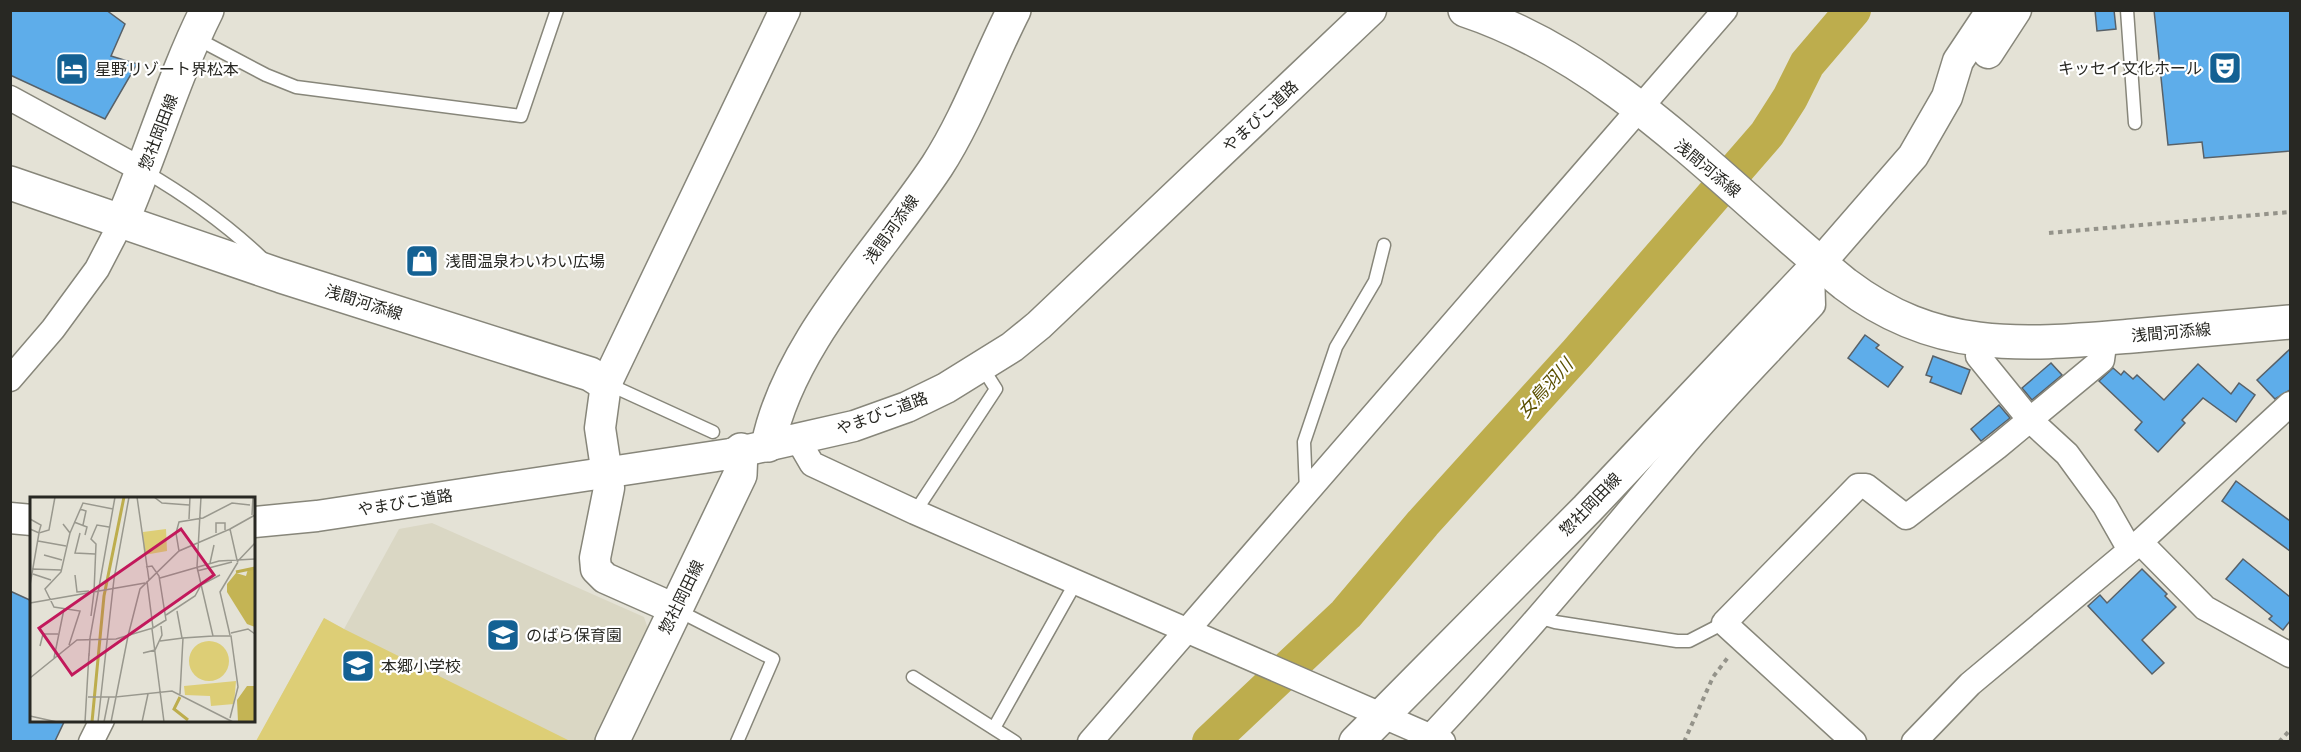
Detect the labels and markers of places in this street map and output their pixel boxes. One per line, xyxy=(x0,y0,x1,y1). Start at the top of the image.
theatre icon: キッセイ文化ホール xyxy=(2207,50,2243,86)
hotel icon: 星野リゾート界松本 xyxy=(54,51,90,87)
place label: キッセイ文化ホール xyxy=(2058,58,2202,78)
place label: 星野リゾート界松本 xyxy=(95,59,239,79)
shop icon: 浅間温泉わいわい広場 xyxy=(404,243,440,279)
place label: 浅間温泉わいわい広場 xyxy=(445,251,605,271)
school or university icon: のばら保育園 xyxy=(485,617,521,653)
place label: のばら保育園 xyxy=(526,625,622,645)
school or university icon: 本郷小学校 xyxy=(340,648,376,684)
place label: 本郷小学校 xyxy=(381,656,461,676)

